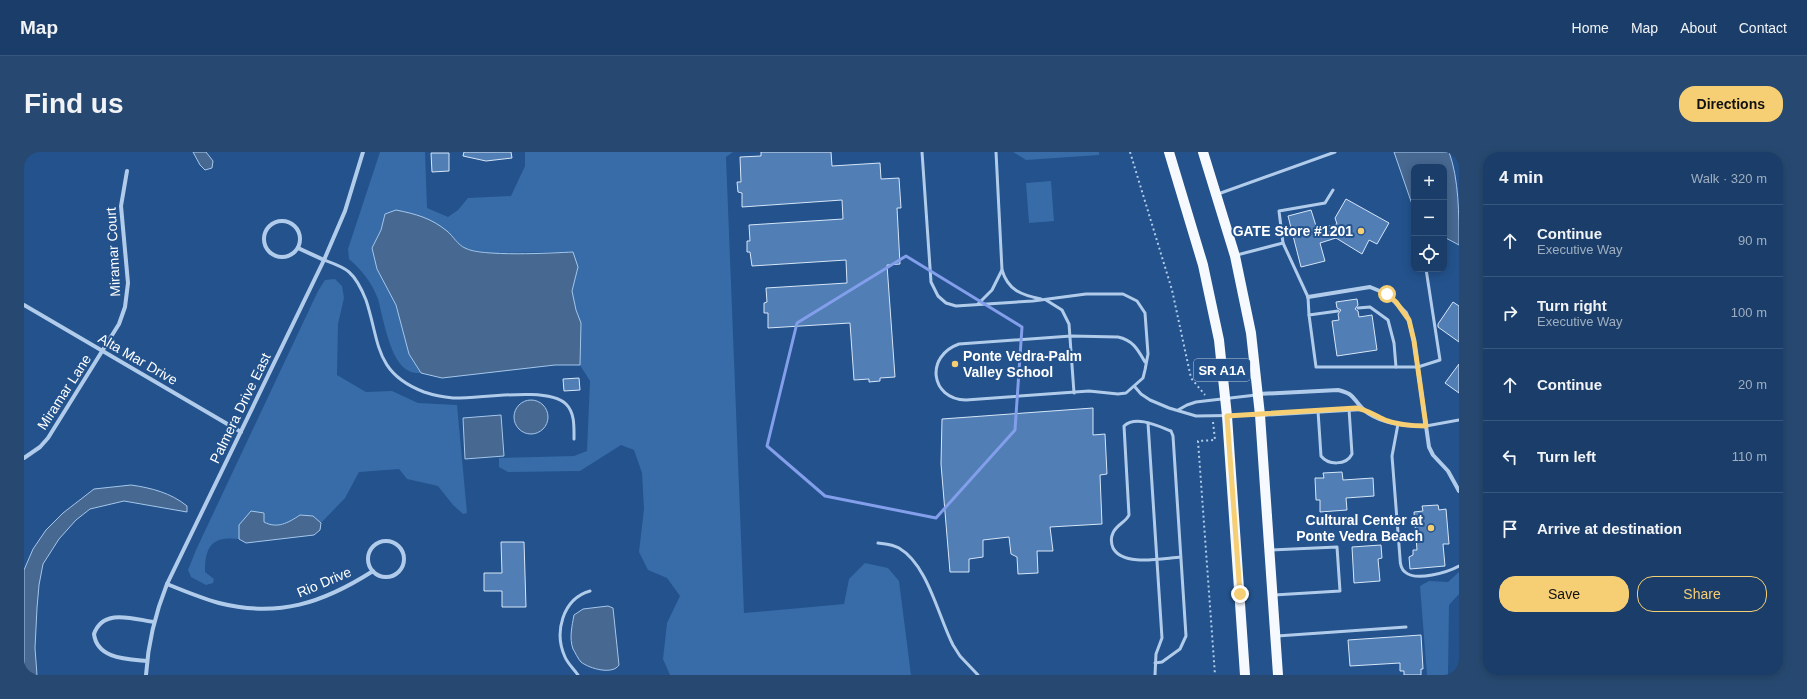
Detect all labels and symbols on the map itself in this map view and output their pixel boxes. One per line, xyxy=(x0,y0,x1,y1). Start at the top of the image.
street label: Miramar Court xyxy=(103,207,123,297)
place label: GATE Store #1201 xyxy=(1233,223,1353,239)
marker: GATE Store #1201 xyxy=(1356,226,1366,236)
route start xyxy=(1378,285,1396,303)
street label: Alta Mar Drive xyxy=(96,330,181,388)
place label: Ponte Vedra-Palm Valley School xyxy=(963,348,1082,380)
street label: Palmera Drive East xyxy=(206,350,274,466)
street label: Miramar Lane xyxy=(34,351,94,433)
marker: Ponte Vedra-Palm Valley School xyxy=(950,359,960,369)
road number: SR A1A xyxy=(1194,359,1250,381)
place label: Cultural Center at Ponte Vedra Beach xyxy=(1296,512,1423,544)
marker: Cultural Center at Ponte Vedra Beach xyxy=(1426,523,1436,533)
street label: Rio Drive xyxy=(294,563,354,601)
route end xyxy=(1231,585,1249,603)

